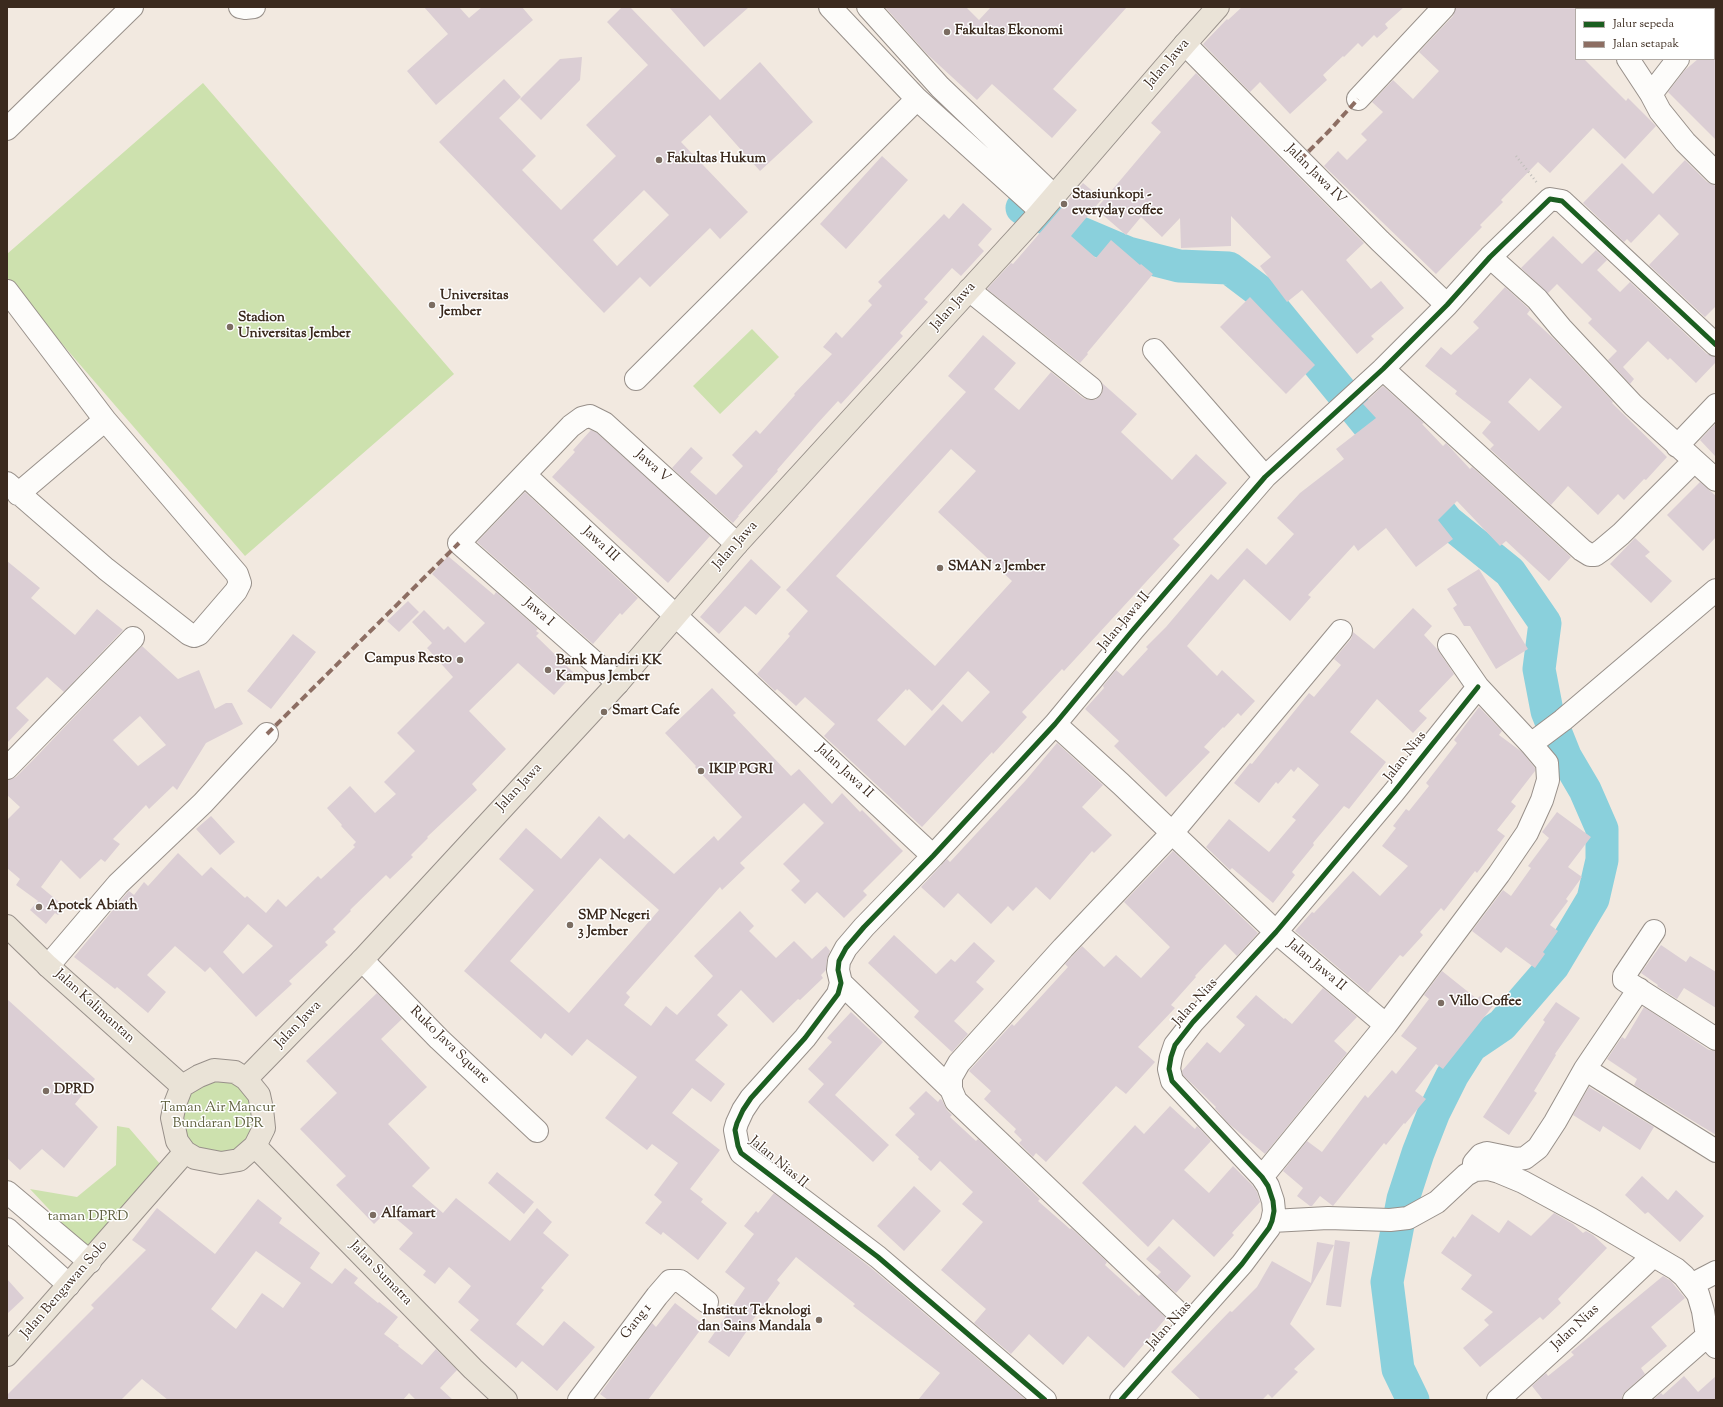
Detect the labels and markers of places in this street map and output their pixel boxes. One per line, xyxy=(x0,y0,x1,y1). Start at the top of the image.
place label: Fakultas Ekonomi xyxy=(955,24,1063,40)
marker: Fakultas Ekonomi xyxy=(942,27,952,37)
place label: Fakultas Hukum xyxy=(667,152,766,168)
marker: Fakultas Hukum xyxy=(654,155,664,165)
place label: Stasiunkopi - everyday coffee xyxy=(1072,188,1163,220)
marker: Stasiunkopi - everyday coffee xyxy=(1059,199,1069,209)
place label: Universitas Jember xyxy=(440,289,508,322)
marker: Universitas Jember xyxy=(427,300,437,310)
place label: Stadion Universitas Jember xyxy=(238,311,351,344)
marker: Stadion Universitas Jember xyxy=(225,322,235,332)
place label: SMAN 2 Jember xyxy=(948,560,1046,576)
marker: SMAN 2 Jember xyxy=(935,563,945,573)
place label: Campus Resto xyxy=(365,652,452,668)
place label: Bank Mandiri KK Kampus Jember xyxy=(556,654,662,686)
marker: Campus Resto xyxy=(455,655,465,665)
marker: Bank Mandiri KK Kampus Jember xyxy=(543,665,553,675)
place label: Smart Cafe xyxy=(612,704,680,720)
marker: Smart Cafe xyxy=(599,707,609,717)
place label: IKIP PGRI xyxy=(709,763,773,779)
marker: IKIP PGRI xyxy=(696,766,706,776)
place label: Apotek Abiath xyxy=(47,899,138,915)
marker: Apotek Abiath xyxy=(34,902,44,912)
place label: SMP Negeri 3 Jember xyxy=(578,909,650,942)
marker: SMP Negeri 3 Jember xyxy=(565,920,575,930)
place label: Villo Coffee xyxy=(1449,995,1522,1011)
marker: Villo Coffee xyxy=(1436,998,1446,1008)
place label: DPRD xyxy=(54,1083,94,1099)
marker: DPRD xyxy=(41,1086,51,1096)
place label: Alfamart xyxy=(381,1207,435,1223)
marker: Alfamart xyxy=(368,1210,378,1220)
place label: Institut Teknologi dan Sains Mandala xyxy=(698,1304,811,1336)
marker: Institut Teknologi dan Sains Mandala xyxy=(814,1315,824,1325)

